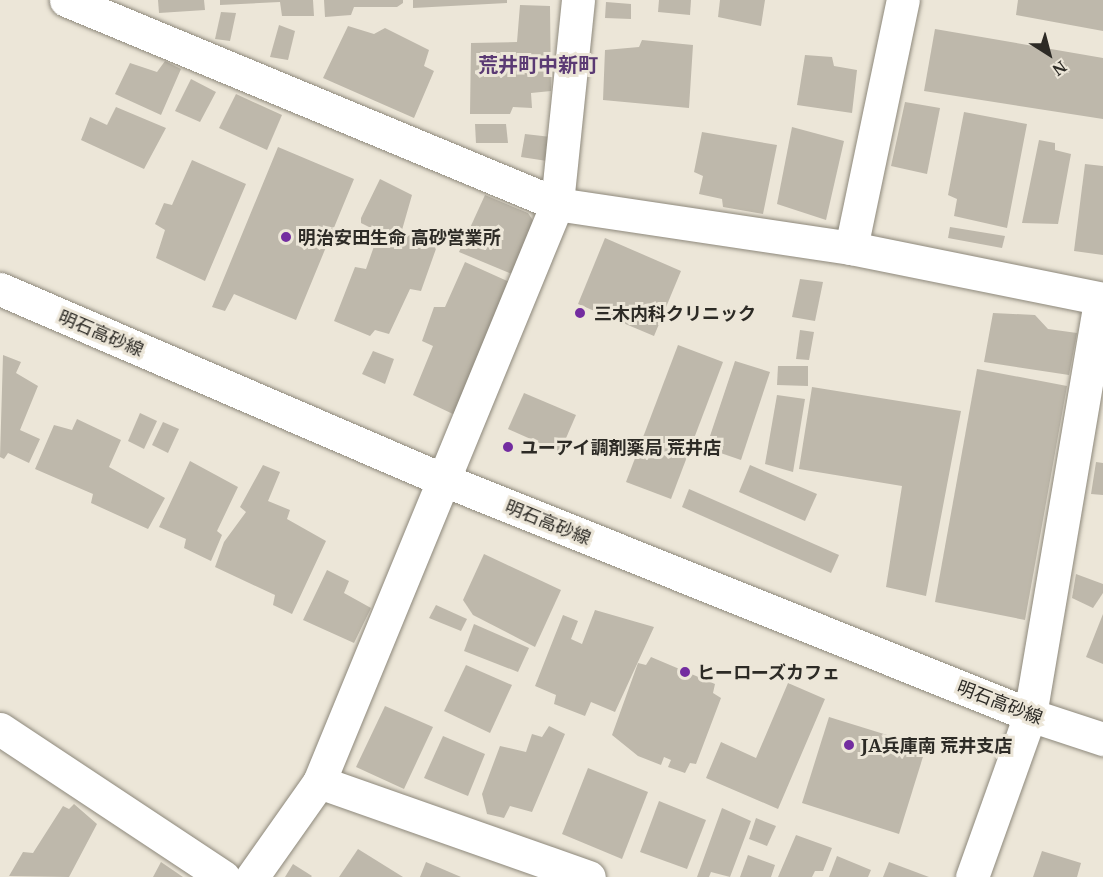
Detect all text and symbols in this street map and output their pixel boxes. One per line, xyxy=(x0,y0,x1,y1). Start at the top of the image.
north arrow xyxy=(1019,24,1079,84)
district label: 荒井町中新町 xyxy=(478,52,598,76)
text: N xyxy=(1048,56,1071,81)
place label: 明治安田生命 高砂営業所 xyxy=(298,226,501,248)
marker: 明治安田生命 高砂営業所 xyxy=(279,230,293,244)
place label: 三木内科クリニック xyxy=(594,302,756,324)
marker: 三木内科クリニック xyxy=(571,304,589,322)
street label: 明石高砂線 xyxy=(55,305,147,361)
place label: ユーアイ調剤薬局 荒井店 xyxy=(520,436,723,458)
marker: ユーアイ調剤薬局 荒井店 xyxy=(501,440,515,454)
street label: 明石高砂線 xyxy=(502,495,594,549)
place label: ヒーローズカフェ xyxy=(697,661,841,683)
marker: ヒーローズカフェ xyxy=(678,665,692,679)
street label: 明石高砂線 xyxy=(954,676,1046,728)
place label: JA兵庫南 荒井支店 xyxy=(861,734,1012,756)
marker: JA兵庫南 荒井支店 xyxy=(842,738,856,752)

